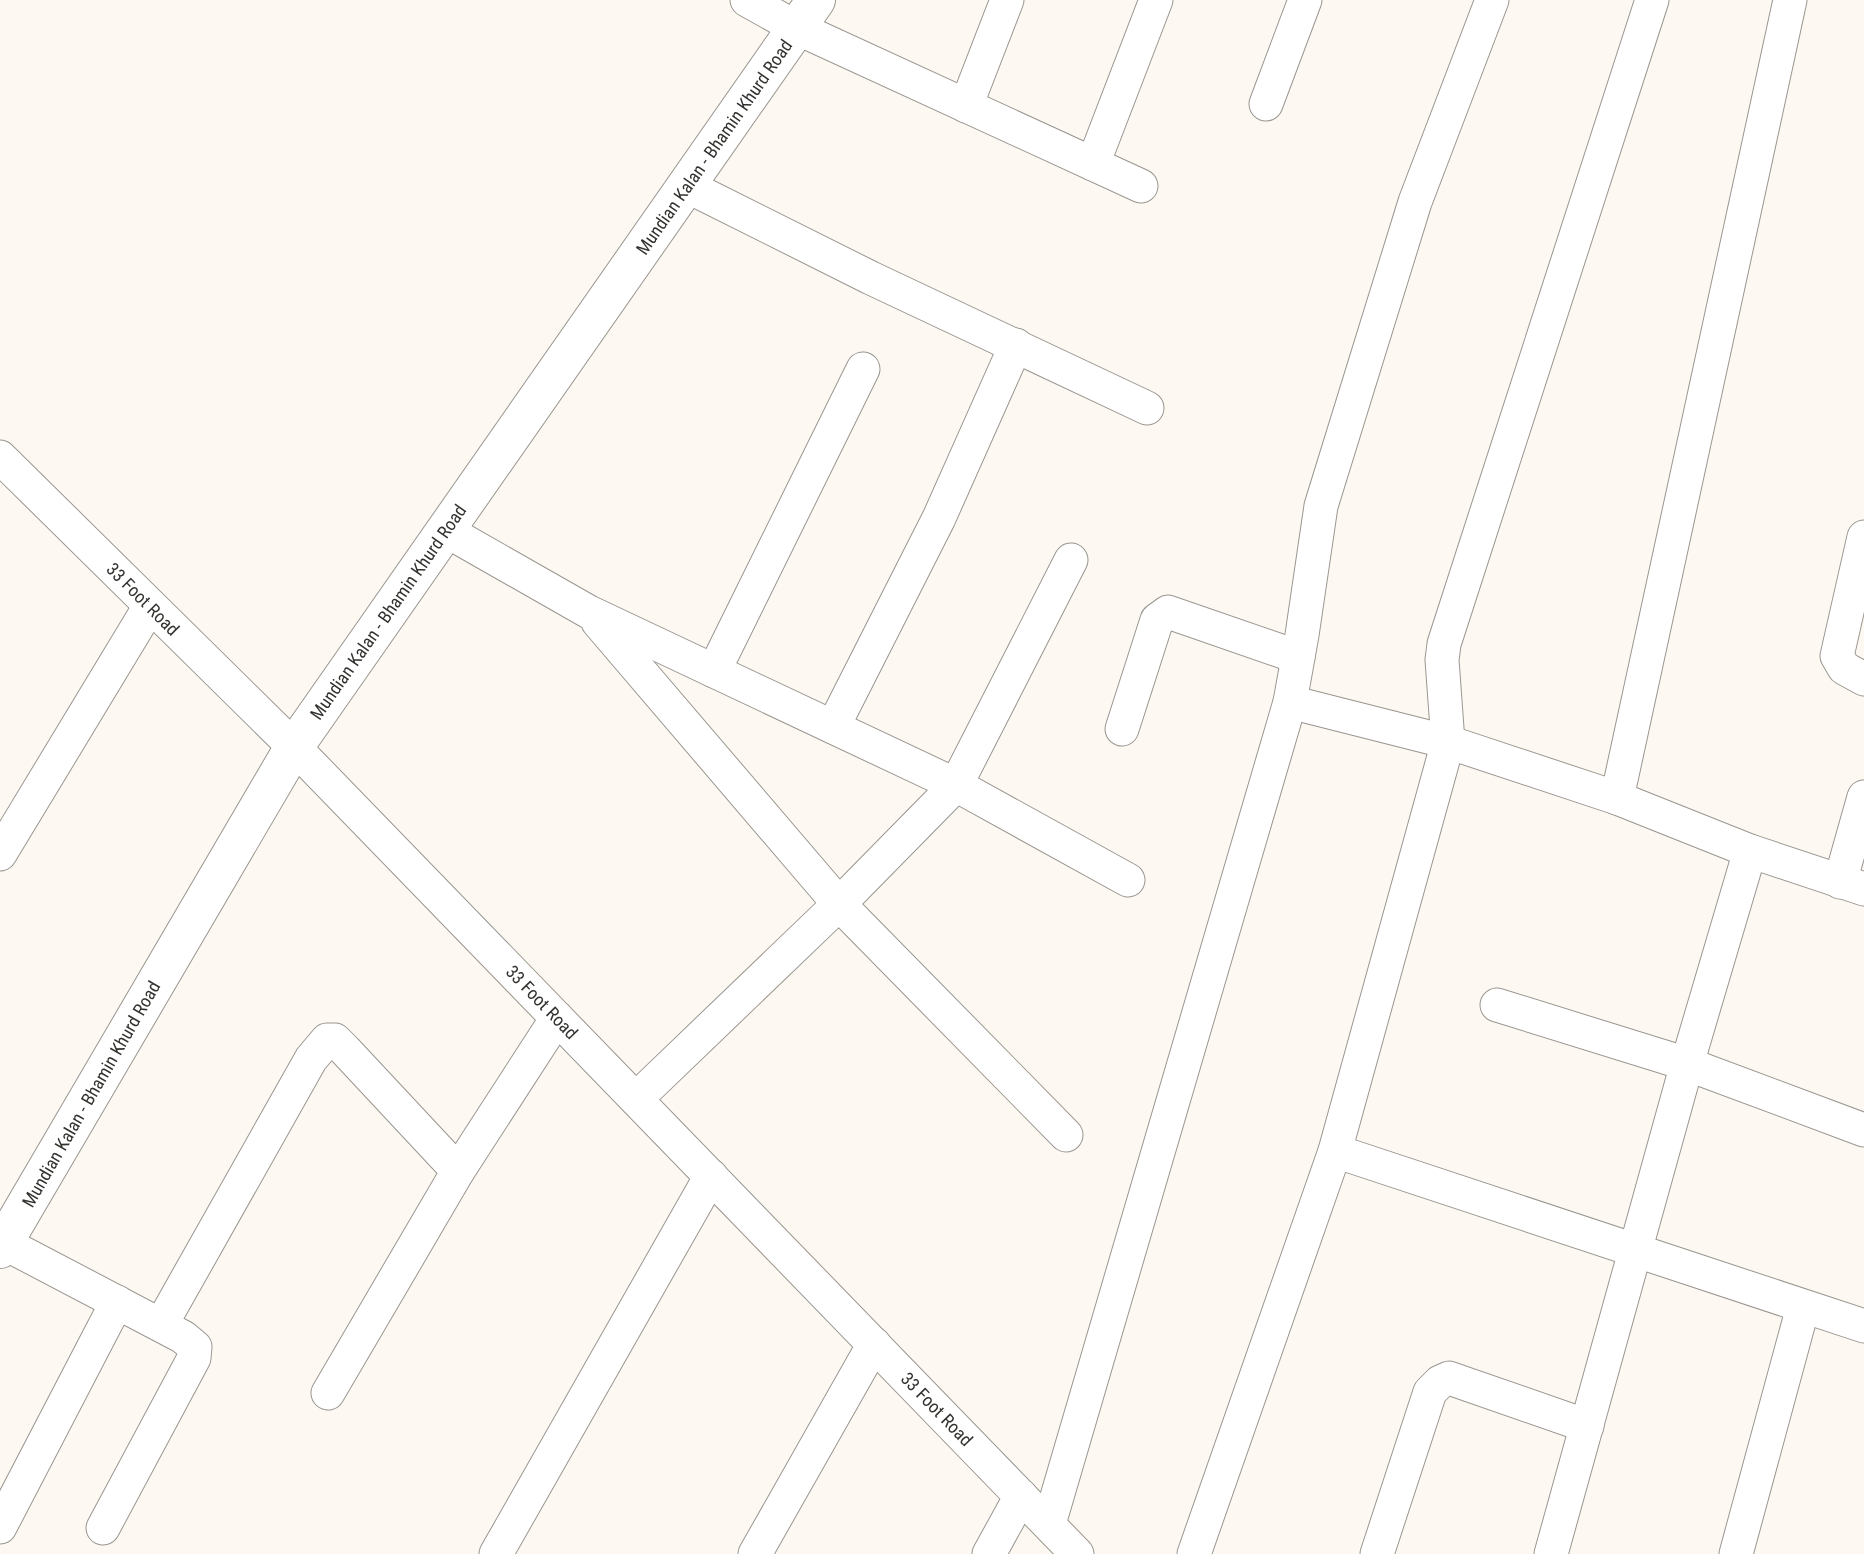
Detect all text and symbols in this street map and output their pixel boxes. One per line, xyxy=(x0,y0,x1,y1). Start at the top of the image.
street label: Mundian Kalan - Bhamin Khurd Road xyxy=(632,35,796,259)
street label: Mundian Kalan - Bhamin Khurd Road xyxy=(306,500,470,724)
street label: 33 Foot Road xyxy=(102,558,184,640)
street label: 33 Foot Road xyxy=(502,961,582,1043)
street label: Mundian Kalan - Bhamin Khurd Road xyxy=(18,977,164,1211)
street label: 33 Foot Road xyxy=(897,1368,977,1450)

